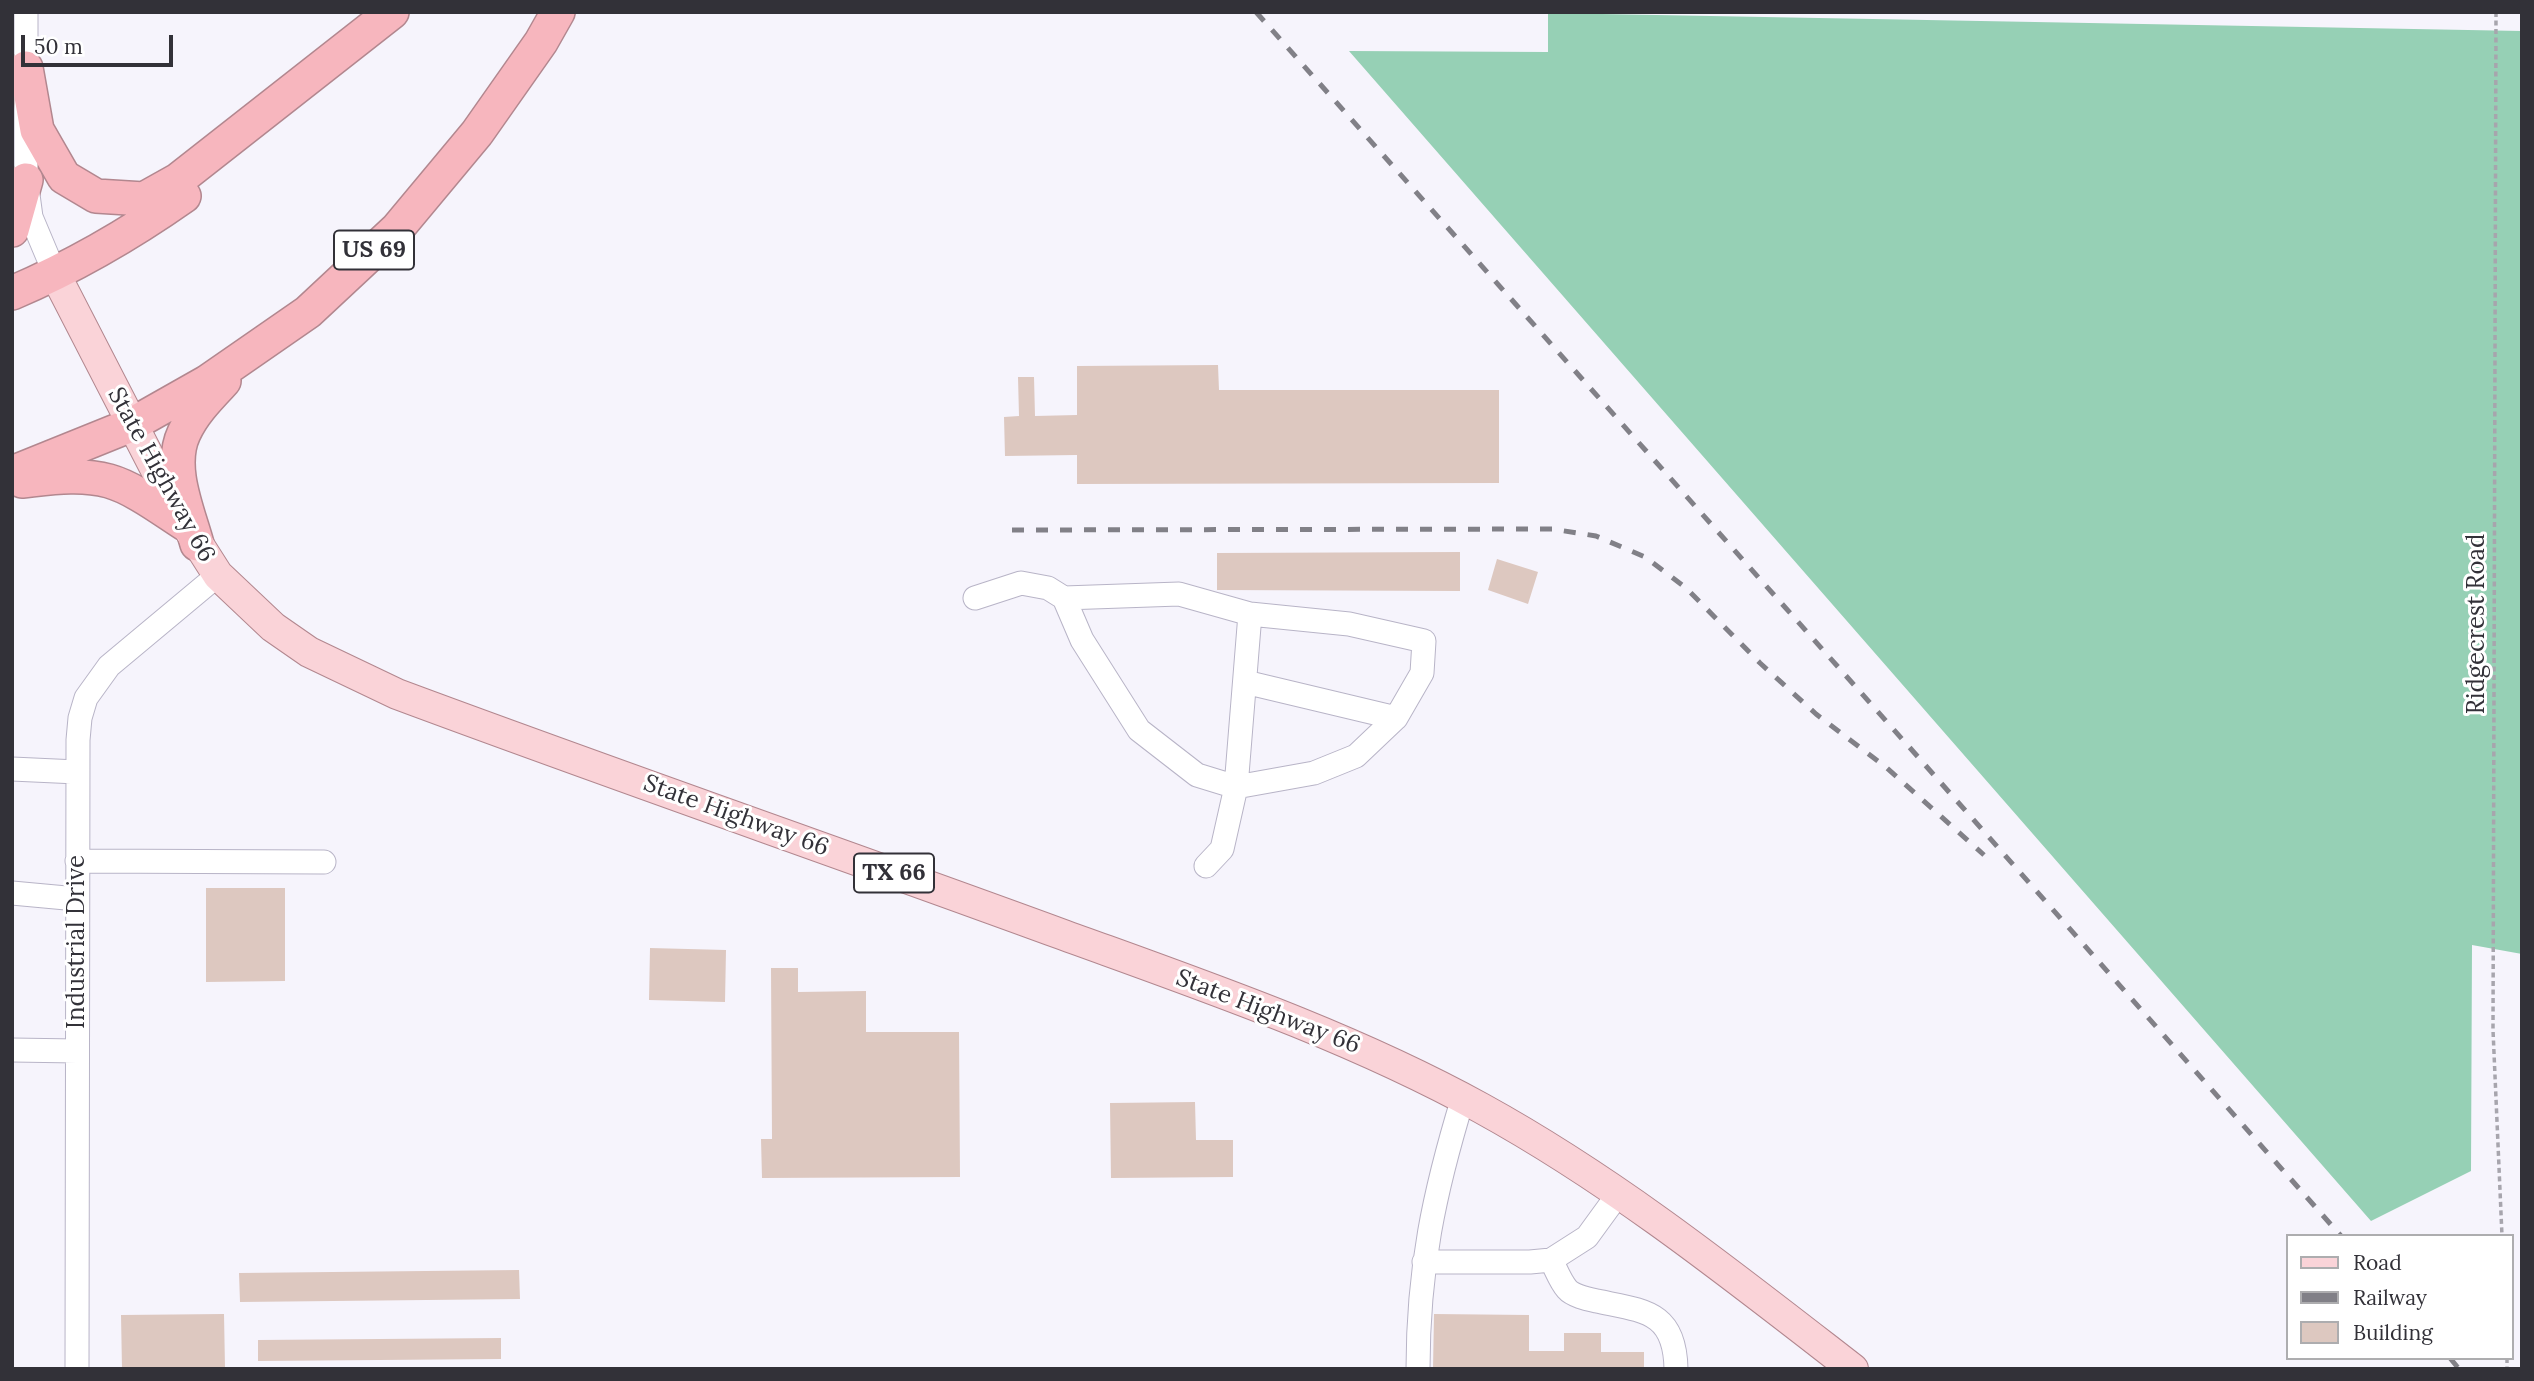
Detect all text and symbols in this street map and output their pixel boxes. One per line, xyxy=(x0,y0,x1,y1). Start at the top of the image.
scale bar xyxy=(24,21,177,65)
text: 50 m xyxy=(34,33,83,60)
road number: US 69 xyxy=(334,230,414,270)
street label: State Highway 66 xyxy=(101,383,221,567)
street label: Ridgecrest Road xyxy=(2463,534,2491,714)
street label: State Highway 66 xyxy=(640,769,832,863)
road number: TX 66 xyxy=(854,853,934,892)
street label: Industrial Drive xyxy=(63,855,91,1029)
street label: State Highway 66 xyxy=(1172,964,1364,1060)
legend xyxy=(2286,1234,2513,1360)
text: Road xyxy=(2353,1249,2402,1276)
text: Railway xyxy=(2353,1284,2427,1311)
text: Building xyxy=(2353,1319,2433,1346)

